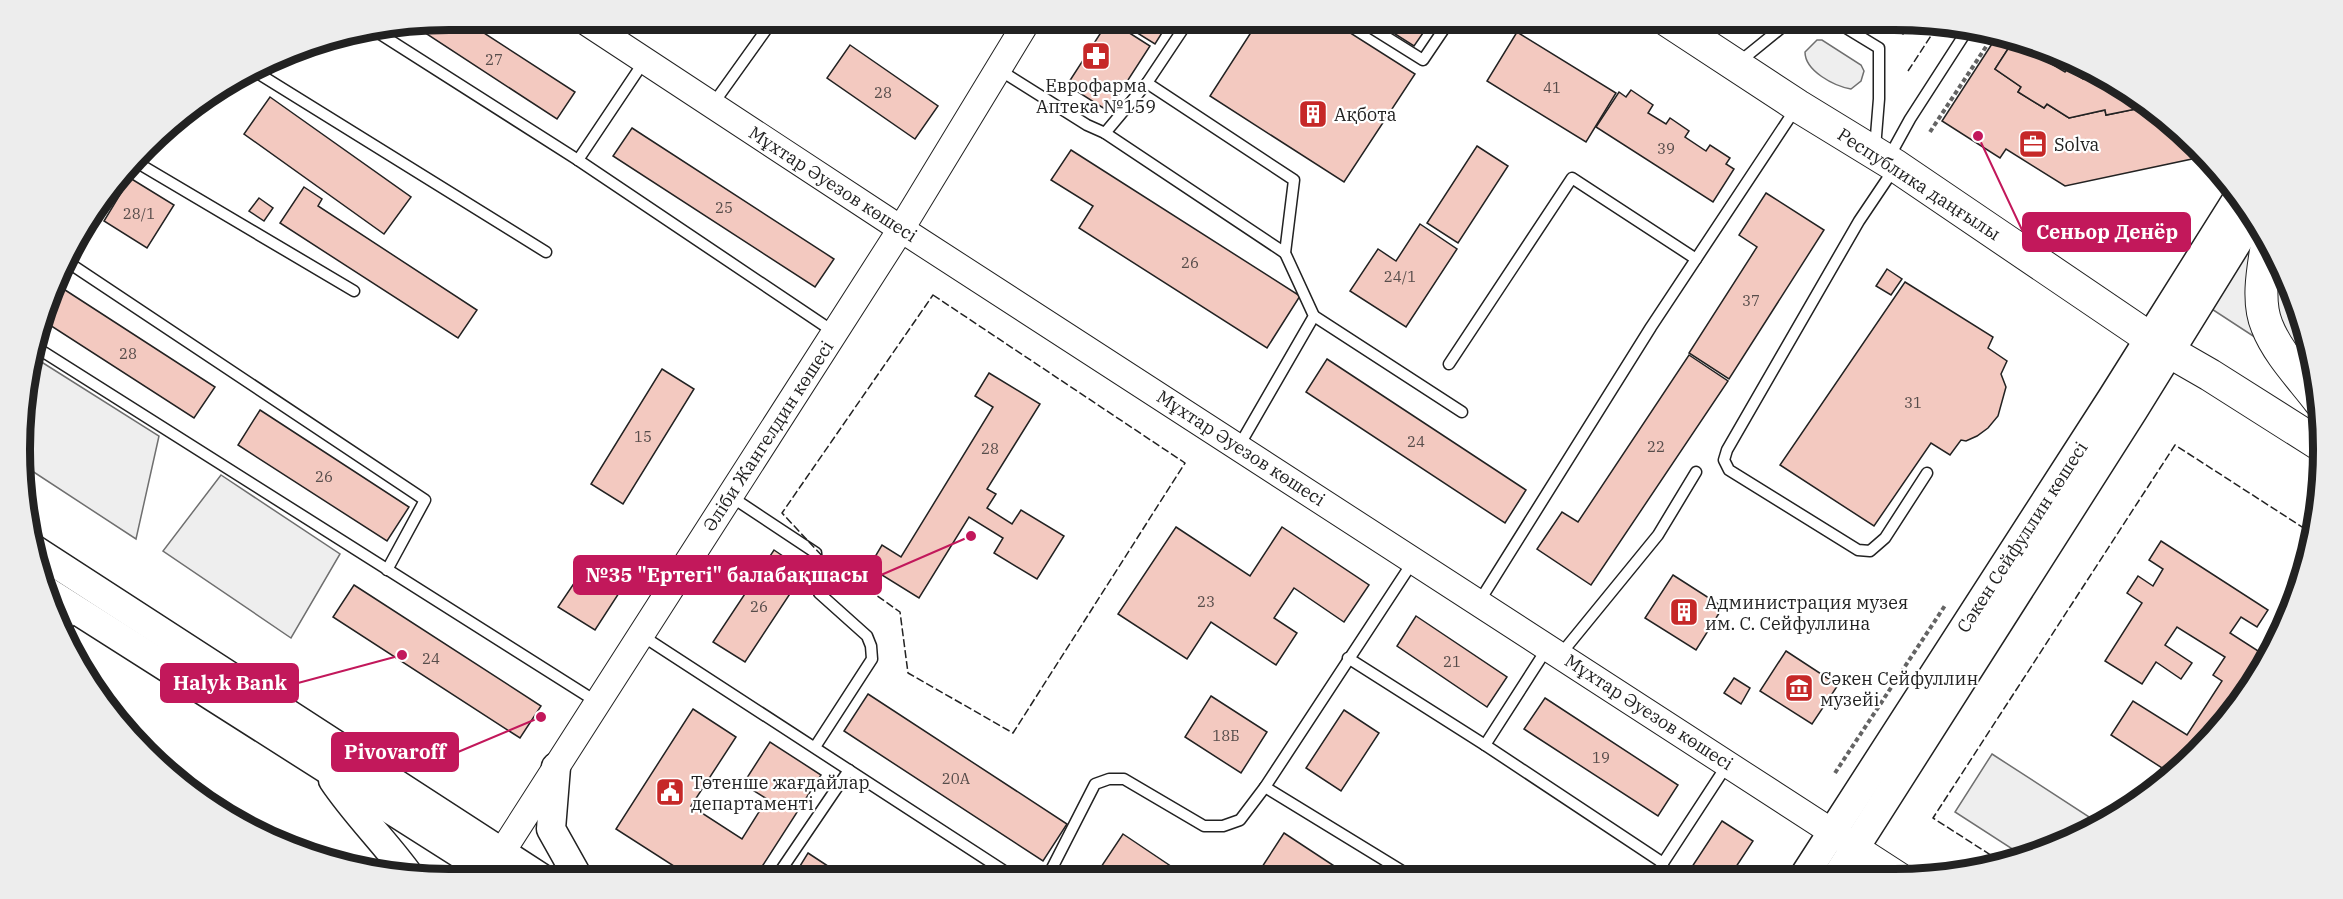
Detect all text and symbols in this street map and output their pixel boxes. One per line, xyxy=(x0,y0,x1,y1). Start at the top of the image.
pharmacy icon: Еврофарма Аптека №159 xyxy=(1080,40,1112,72)
house number: 27 xyxy=(485,50,503,69)
place label: Еврофарма Аптека №159 xyxy=(1036,74,1156,118)
house number: 41 xyxy=(1543,78,1561,97)
house number: 28 xyxy=(874,83,892,102)
building icon: Ақбота xyxy=(1297,98,1329,130)
place label: Ақбота xyxy=(1334,103,1397,126)
street label: Мұхтар Әуезов көшесі xyxy=(744,121,922,247)
street label: Республика даңғылы xyxy=(1833,123,2005,245)
office icon: Solva xyxy=(2017,128,2049,160)
place label: Solva xyxy=(2054,133,2100,156)
house number: 39 xyxy=(1657,139,1675,158)
house number: 25 xyxy=(715,198,733,217)
house number: 28/1 xyxy=(123,204,155,223)
callout: Сеньор Денёр xyxy=(2023,213,2190,251)
text: Сеньор Денёр xyxy=(2036,218,2178,245)
house number: 26 xyxy=(1181,253,1199,272)
house number: 24/1 xyxy=(1384,267,1416,286)
house number: 37 xyxy=(1742,291,1760,310)
street label: Әліби Жангелдин көшесі xyxy=(698,336,839,536)
house number: 28 xyxy=(119,344,137,363)
street label: Мұхтар Әуезов көшесі xyxy=(1152,385,1330,511)
house number: 31 xyxy=(1904,393,1922,412)
house number: 15 xyxy=(634,427,652,446)
house number: 24 xyxy=(1407,432,1425,451)
house number: 22 xyxy=(1647,437,1665,456)
street label: Сәкен Сейфуллин көшесі xyxy=(1952,437,2093,637)
house number: 28 xyxy=(981,439,999,458)
house number: 26 xyxy=(315,467,333,486)
callout: №35 "Ертегі" балабақшасы xyxy=(574,556,881,594)
text: №35 "Ертегі" балабақшасы xyxy=(586,561,868,588)
place label: Администрация музея им. С. Сейфуллина xyxy=(1705,591,1908,635)
house number: 23 xyxy=(1197,592,1215,611)
building icon: Администрация музея им. С. Сейфуллина xyxy=(1668,596,1700,628)
house number: 26 xyxy=(750,597,768,616)
house number: 24 xyxy=(422,649,440,668)
street label: Мұхтар Әуезов көшесі xyxy=(1560,649,1738,775)
house number: 21 xyxy=(1443,652,1461,671)
callout: Halyk Bank xyxy=(161,664,298,702)
place label: Сәкен Сейфуллин музейі xyxy=(1820,667,1978,711)
text: Halyk Bank xyxy=(173,669,287,696)
museum icon: Сәкен Сейфуллин музейі xyxy=(1783,672,1815,704)
house number: 18Б xyxy=(1212,726,1240,745)
callout: Pivovaroff xyxy=(332,733,458,771)
text: Pivovaroff xyxy=(344,738,448,765)
house number: 19 xyxy=(1592,748,1610,767)
house number: 20А xyxy=(942,769,971,788)
place label: Төтенше жағдайлар департаменті xyxy=(691,771,870,815)
public building icon: Төтенше жағдайлар департаменті xyxy=(654,776,686,808)

